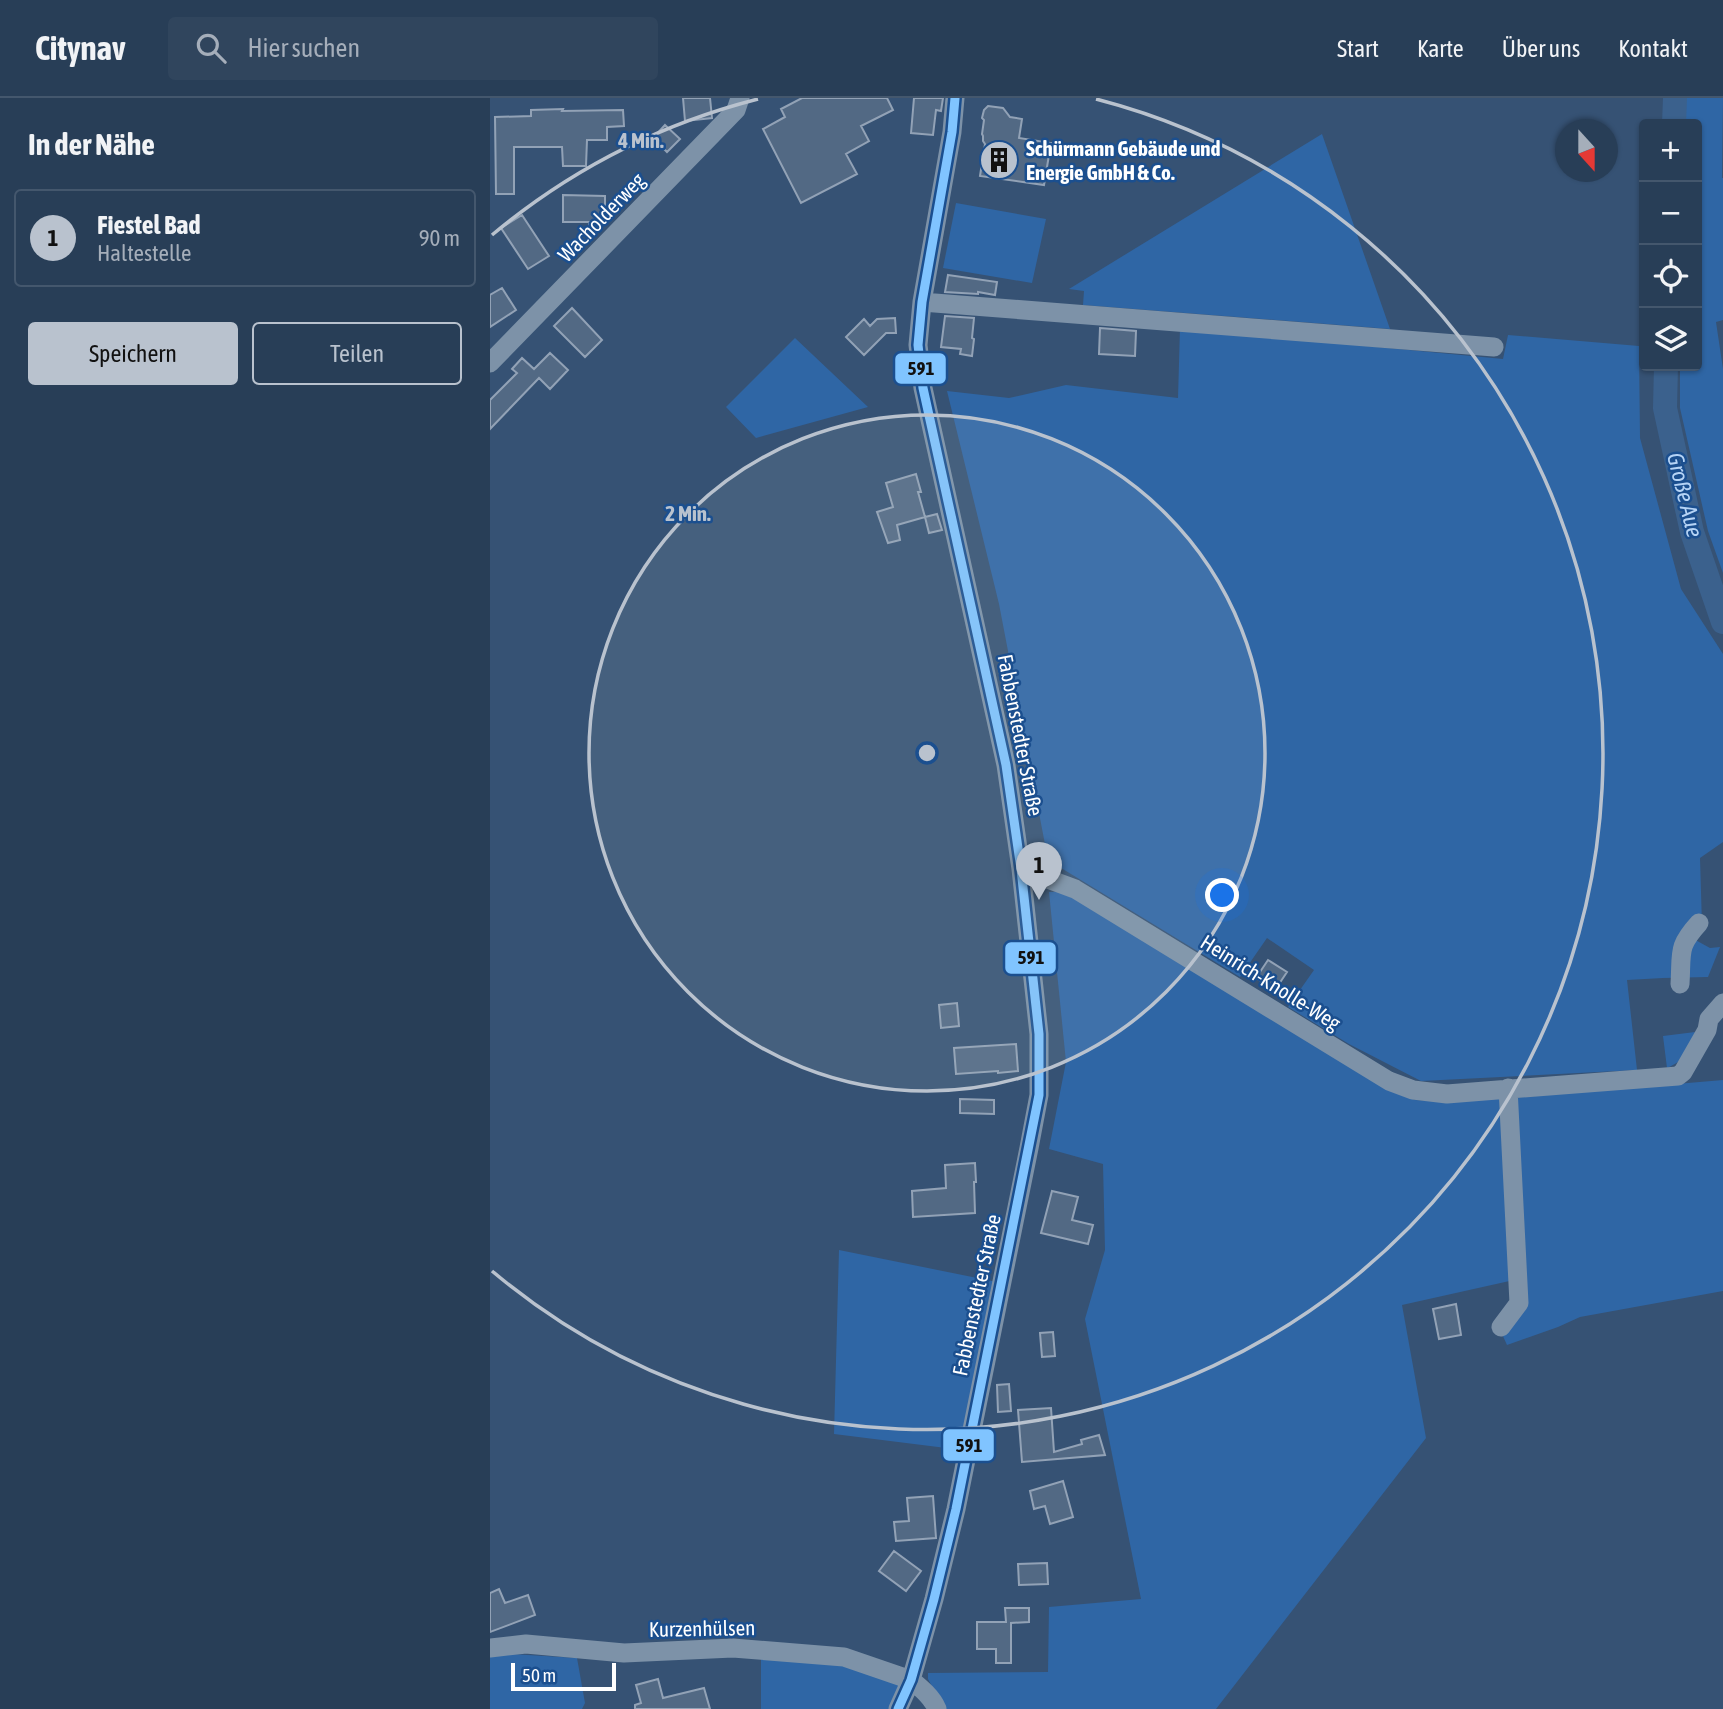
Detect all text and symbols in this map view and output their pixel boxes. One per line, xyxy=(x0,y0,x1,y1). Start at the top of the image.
search box xyxy=(168,17,658,80)
text: Citynav xyxy=(35,29,126,67)
icon: search xyxy=(192,29,230,67)
text: Hier suchen xyxy=(248,33,360,63)
text: Start xyxy=(1337,35,1379,62)
text: Karte xyxy=(1417,35,1464,62)
text: Über uns xyxy=(1502,35,1580,62)
text: Kontakt xyxy=(1618,35,1688,62)
north arrow xyxy=(1555,119,1618,182)
map controls xyxy=(1639,119,1702,371)
button: + xyxy=(1639,119,1702,182)
text: In der Nähe xyxy=(28,127,155,161)
text: 4 Min. xyxy=(617,128,664,152)
place label: Schürmann Gebäude und Energie GmbH & Co. xyxy=(1026,136,1220,184)
building icon: Schürmann Gebäude und Energie GmbH & Co. xyxy=(978,139,1020,181)
street label: Wacholderweg xyxy=(553,168,649,266)
button: − xyxy=(1639,182,1702,245)
text: Fiestel Bad xyxy=(97,210,201,240)
text: 1 xyxy=(48,225,58,251)
text: 90 m xyxy=(419,225,460,251)
text: Haltestelle xyxy=(97,240,191,266)
button: locate xyxy=(1639,245,1702,308)
button: layers xyxy=(1639,308,1702,371)
button: Speichern xyxy=(28,322,238,385)
button: Teilen xyxy=(252,322,462,385)
line badge: 591 xyxy=(894,352,947,385)
text: 591 xyxy=(908,357,934,379)
water label: Große Aue xyxy=(1662,450,1708,540)
text: 2 Min. xyxy=(665,501,711,525)
street label: Fabbenstedter Straße xyxy=(994,652,1048,818)
centre of rings xyxy=(915,741,939,765)
pin: 1 xyxy=(1016,842,1062,900)
your location xyxy=(1205,878,1239,912)
street label: Heinrich-Knolle-Weg xyxy=(1197,929,1345,1035)
line badge: 591 xyxy=(1004,941,1057,975)
text: 591 xyxy=(1018,946,1044,968)
street label: Fabbenstedter Straße xyxy=(947,1212,1005,1378)
line badge: 591 xyxy=(942,1428,995,1462)
text: 591 xyxy=(956,1434,982,1456)
street label: Kurzenhülsen xyxy=(649,1615,755,1641)
scale bar xyxy=(511,1660,616,1692)
text: 50 m xyxy=(522,1664,556,1686)

